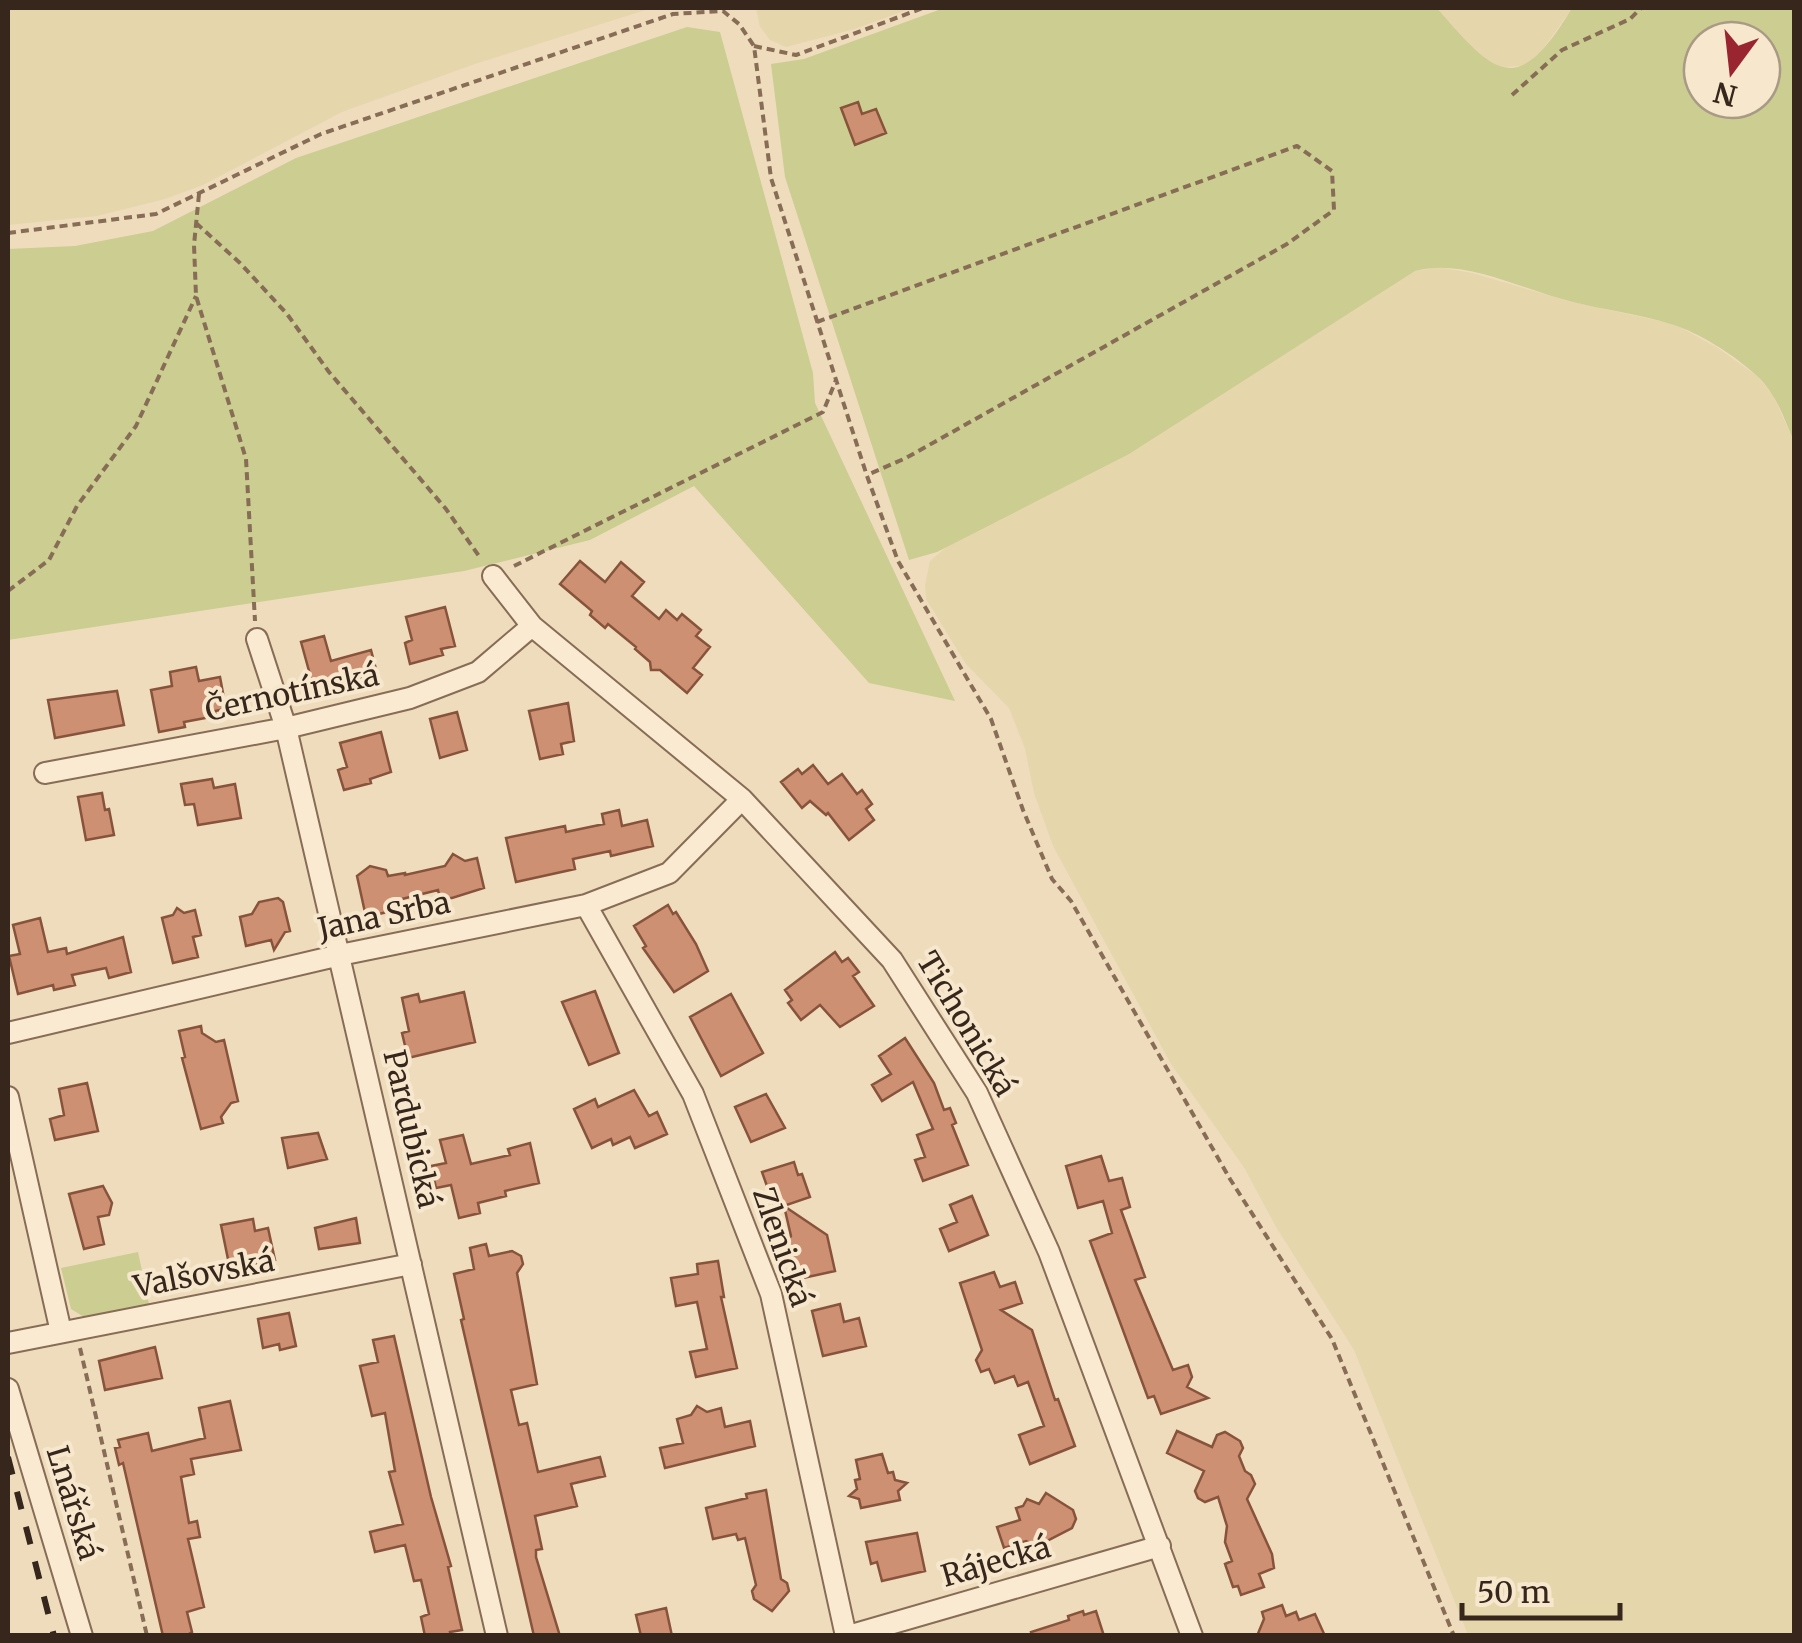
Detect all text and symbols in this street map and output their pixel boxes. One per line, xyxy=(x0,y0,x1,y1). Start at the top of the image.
north arrow xyxy=(1682,20,1782,120)
text: N xyxy=(1710,74,1741,114)
street label: Černotínská xyxy=(201,655,382,729)
street label: Jana Srba xyxy=(313,882,453,948)
street label: Tichonická xyxy=(909,944,1025,1103)
street label: Pardubická xyxy=(375,1046,449,1212)
street label: Zlenická xyxy=(745,1182,821,1311)
street label: Valšovská xyxy=(129,1241,277,1305)
street label: Lnářská xyxy=(39,1441,109,1564)
street label: Rájecká xyxy=(937,1527,1055,1595)
scale bar xyxy=(1462,1558,1620,1620)
text: 50 m xyxy=(1477,1573,1550,1611)

